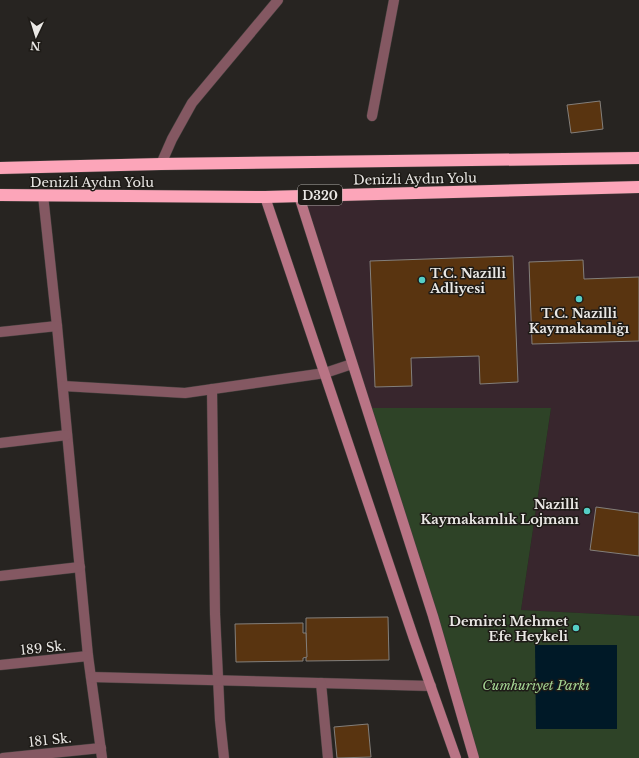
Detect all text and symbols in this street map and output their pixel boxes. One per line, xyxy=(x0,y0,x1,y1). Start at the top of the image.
north arrow xyxy=(16,16,56,56)
text: N xyxy=(29,39,41,53)
street label: Denizli Aydın Yolu xyxy=(353,169,477,189)
street label: Denizli Aydın Yolu xyxy=(30,174,154,191)
road number: D320 xyxy=(298,185,342,205)
place label: T.C. Nazilli Adliyesi xyxy=(429,265,506,297)
marker: T.C. Nazilli Adliyesi xyxy=(417,275,427,285)
marker: T.C. Nazilli Kaymakamlığı xyxy=(574,294,584,304)
place label: T.C. Nazilli Kaymakamlığı xyxy=(529,305,630,337)
place label: Nazilli Kaymakamlık Lojmanı xyxy=(421,496,579,528)
marker: Nazilli Kaymakamlık Lojmanı xyxy=(582,506,592,516)
place label: Demirci Mehmet Efe Heykeli xyxy=(449,613,568,645)
marker: Demirci Mehmet Efe Heykeli xyxy=(571,623,581,633)
street label: 189 Sk. xyxy=(19,637,67,659)
park label: Cumhuriyet Parkı xyxy=(482,677,590,694)
street label: 181 Sk. xyxy=(28,729,72,751)

